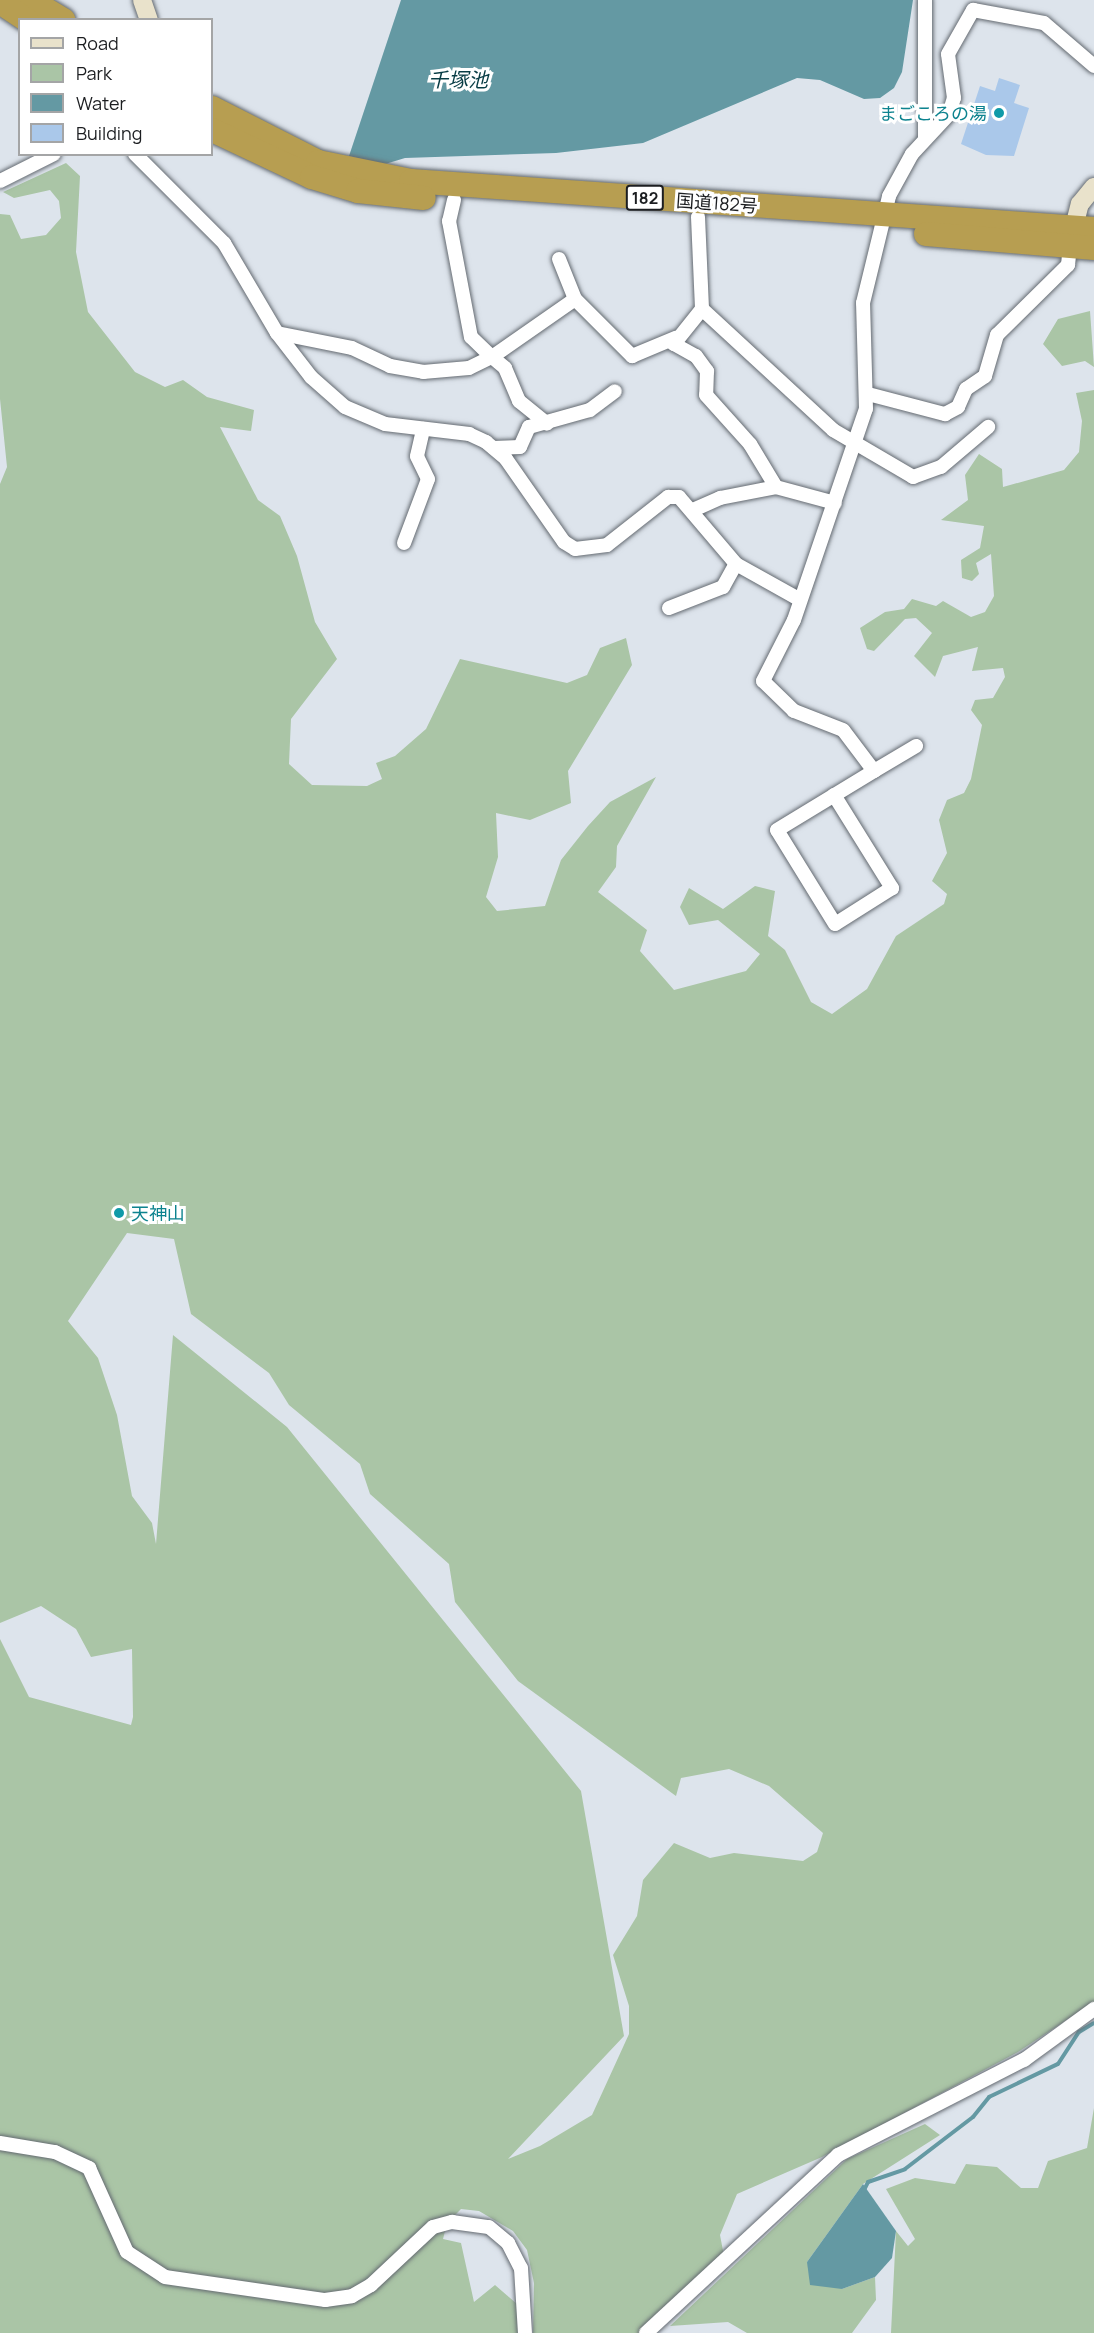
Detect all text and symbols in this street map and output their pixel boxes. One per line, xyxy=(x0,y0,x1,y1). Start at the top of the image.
legend xyxy=(18,18,213,156)
text: Road xyxy=(76,31,119,55)
text: Park xyxy=(76,61,112,85)
water label: 千塚池 xyxy=(428,67,488,91)
text: Water xyxy=(76,91,126,115)
place label: まごころの湯 xyxy=(879,102,987,124)
marker: まごころの湯 xyxy=(992,106,1006,120)
text: Building xyxy=(76,121,142,145)
road number: 182 xyxy=(626,185,664,211)
street label: 国道182号 xyxy=(675,189,759,217)
place label: 天神山 xyxy=(131,1202,185,1224)
marker: 天神山 xyxy=(112,1206,126,1220)

